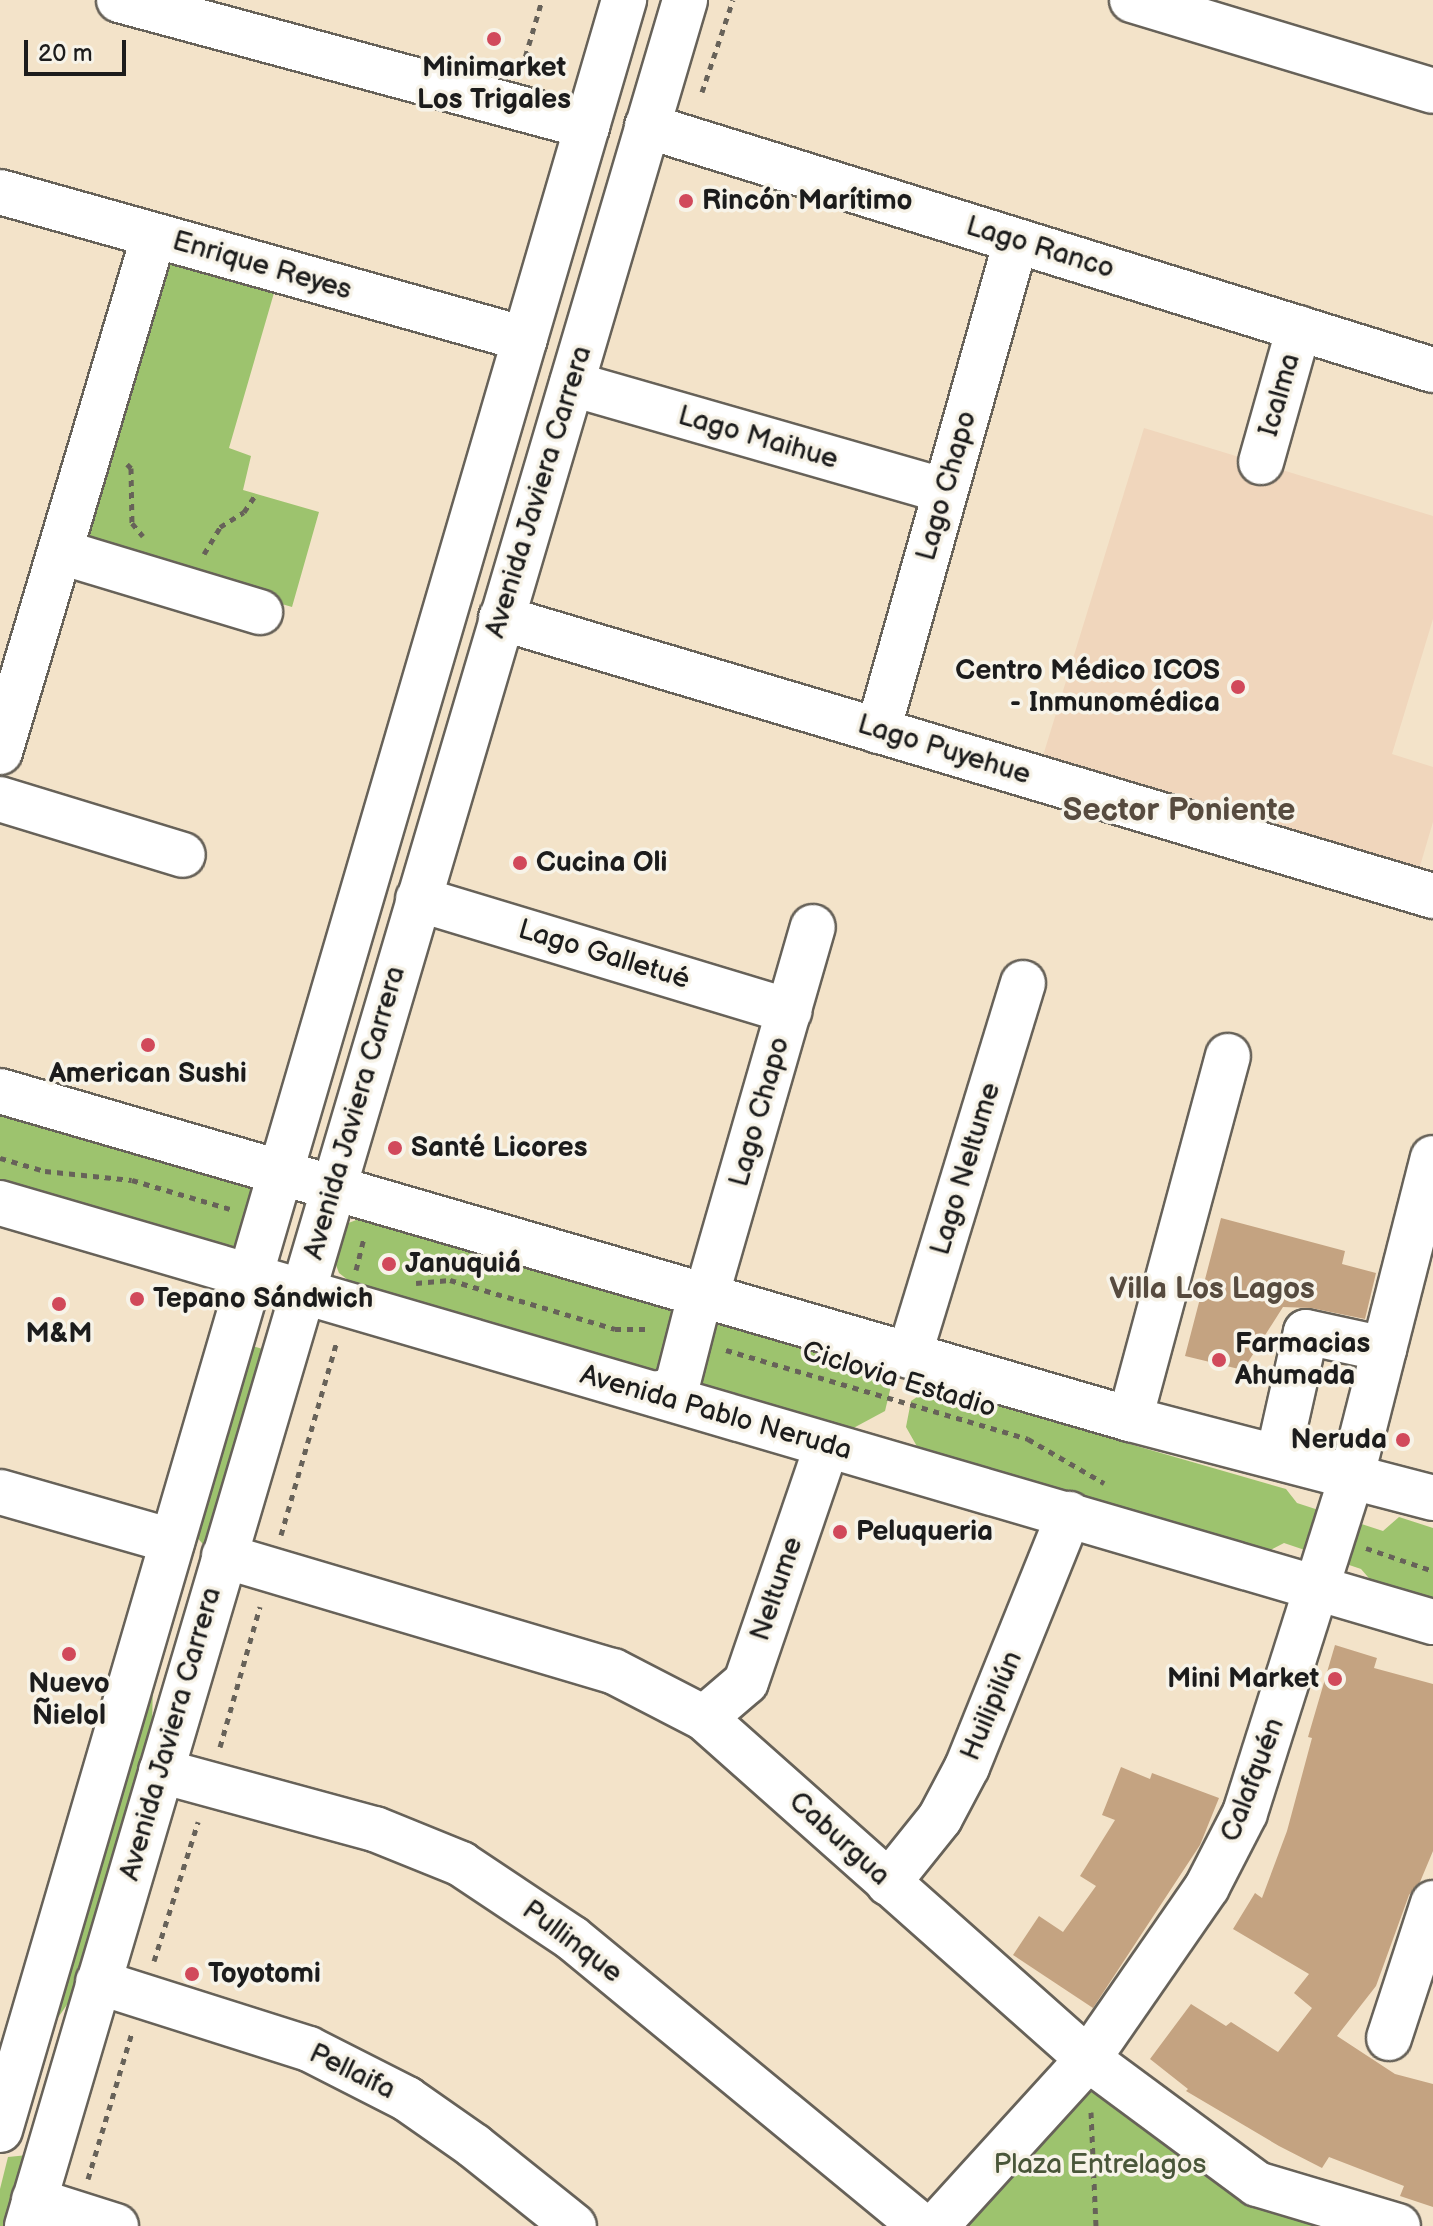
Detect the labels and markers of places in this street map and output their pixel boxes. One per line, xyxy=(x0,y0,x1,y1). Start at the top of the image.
marker: Minimarket Los Trigales xyxy=(485,30,503,48)
place label: Minimarket Los Trigales xyxy=(417,51,571,117)
place label: Rincón Marítimo xyxy=(702,184,912,218)
marker: Rincón Marítimo xyxy=(677,192,695,210)
place label: Centro Médico ICOS - Inmunomédica xyxy=(955,654,1220,720)
marker: Centro Médico ICOS - Inmunomédica xyxy=(1227,676,1249,698)
place label: Cucina Oli xyxy=(536,846,667,880)
marker: Cucina Oli xyxy=(511,854,529,872)
marker: American Sushi xyxy=(139,1036,157,1054)
place label: American Sushi xyxy=(49,1057,247,1091)
place label: Santé Licores xyxy=(411,1131,587,1165)
marker: Santé Licores xyxy=(386,1139,404,1157)
place label: Januquiá xyxy=(405,1247,521,1281)
marker: Januquiá xyxy=(380,1255,398,1273)
place label: Tepano Sándwich xyxy=(153,1282,373,1316)
marker: Tepano Sándwich xyxy=(128,1290,146,1308)
marker: M&M xyxy=(50,1295,68,1313)
place label: M&M xyxy=(26,1317,92,1351)
place label: Farmacias Ahumada xyxy=(1235,1327,1370,1393)
marker: Farmacias Ahumada xyxy=(1210,1351,1228,1369)
place label: Neruda xyxy=(1291,1423,1387,1457)
marker: Neruda xyxy=(1394,1431,1412,1449)
place label: Peluqueria xyxy=(856,1515,993,1549)
marker: Peluqueria xyxy=(831,1523,849,1541)
marker: Nuevo Ñielol xyxy=(60,1645,78,1663)
place label: Mini Market xyxy=(1167,1662,1319,1696)
place label: Nuevo Ñielol xyxy=(28,1667,110,1733)
marker: Mini Market xyxy=(1326,1670,1344,1688)
place label: Toyotomi xyxy=(208,1957,321,1991)
marker: Toyotomi xyxy=(183,1965,201,1983)

